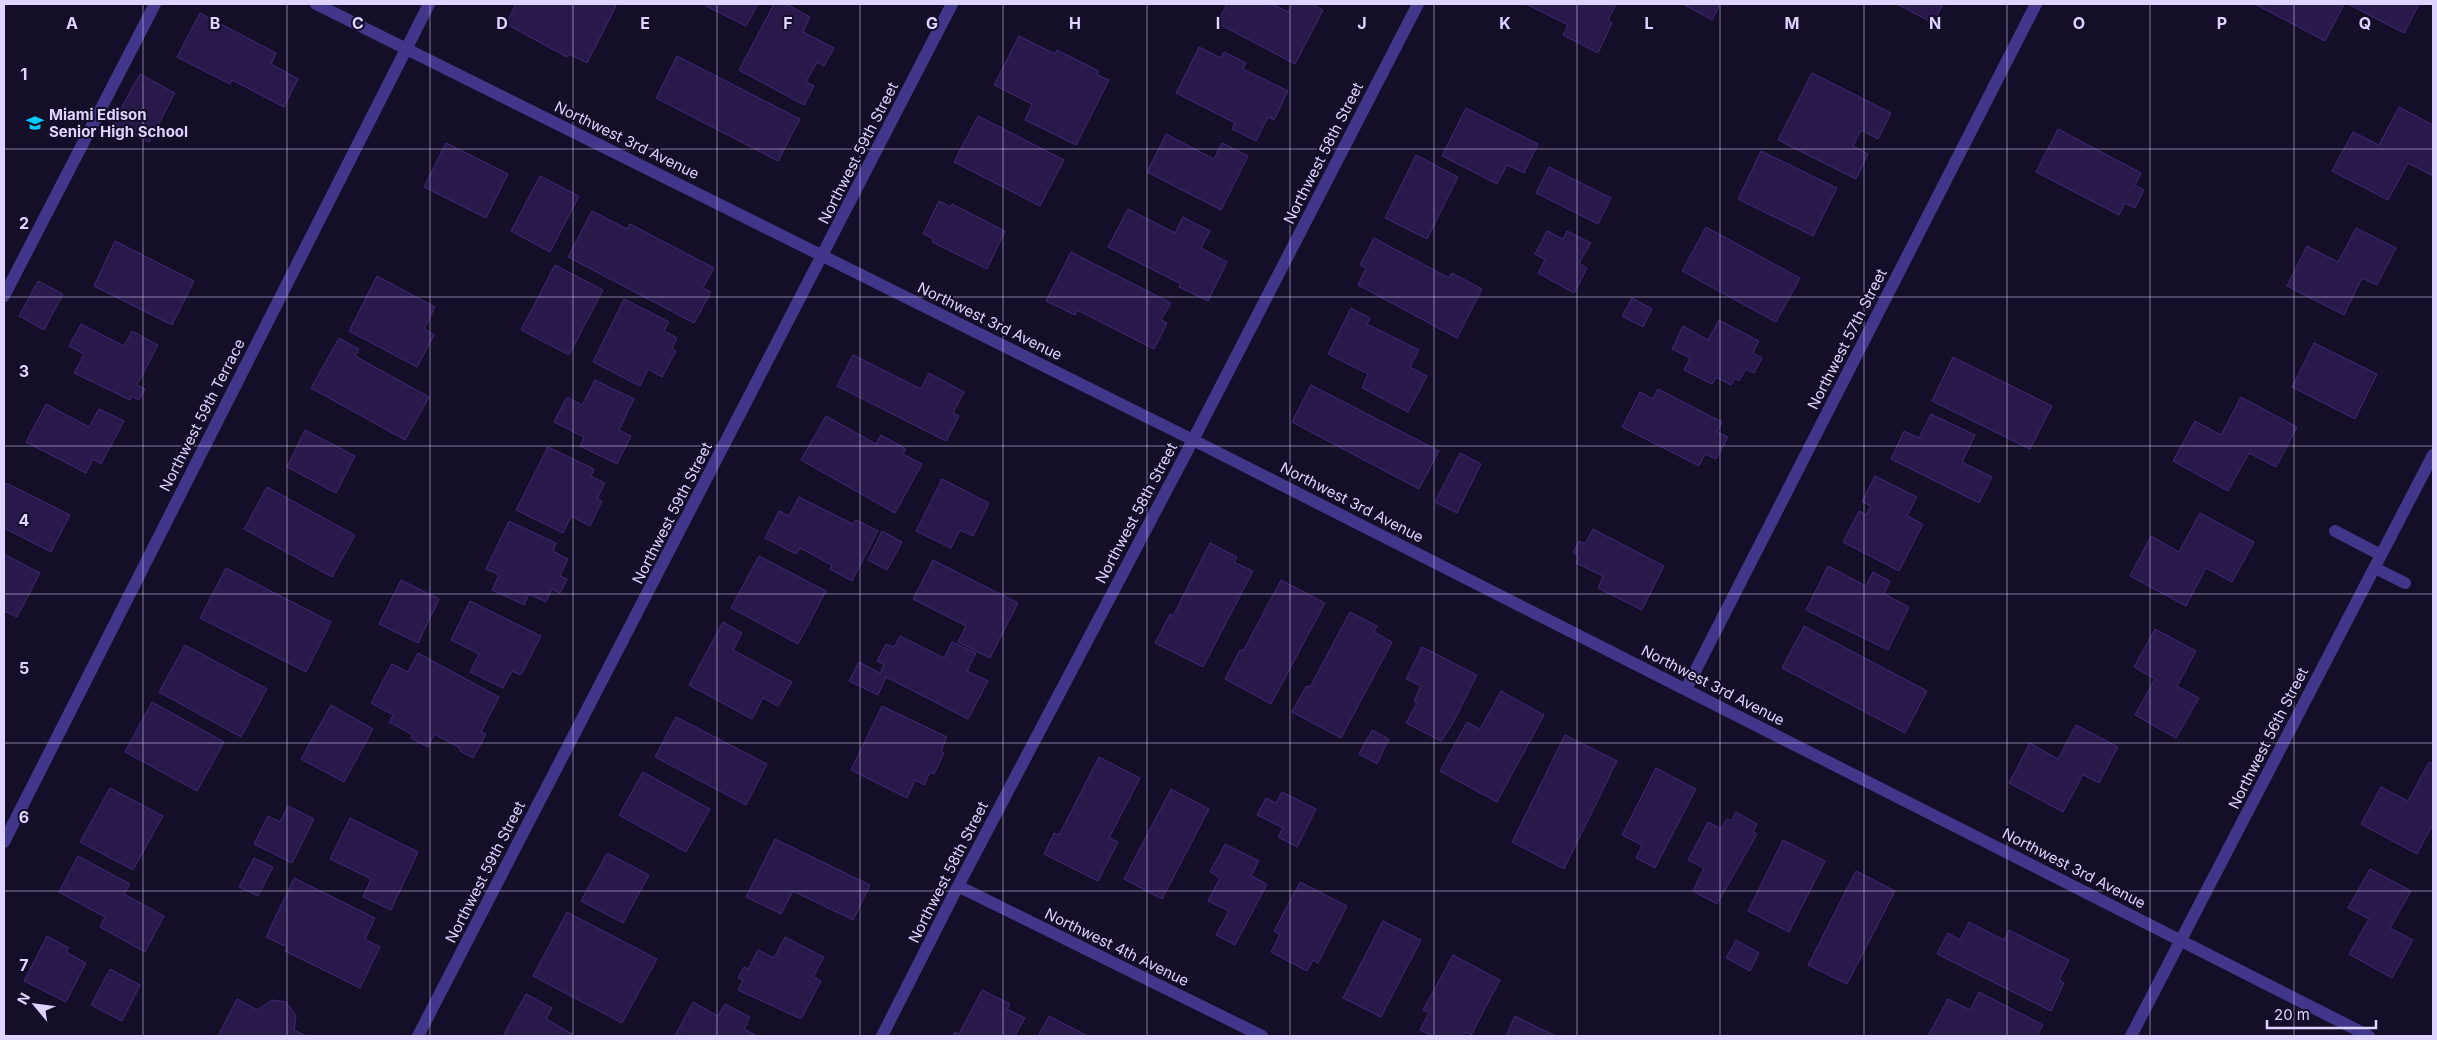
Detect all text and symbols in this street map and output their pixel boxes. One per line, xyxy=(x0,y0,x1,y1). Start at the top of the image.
text: A xyxy=(66,13,78,33)
text: B xyxy=(210,13,220,33)
text: C xyxy=(352,13,364,33)
text: D xyxy=(496,13,508,33)
text: E xyxy=(640,13,650,33)
text: F xyxy=(783,13,793,33)
text: G xyxy=(926,13,938,33)
text: H xyxy=(1069,13,1081,33)
text: I xyxy=(1216,13,1220,33)
text: J xyxy=(1357,13,1367,33)
text: K xyxy=(1499,13,1511,33)
text: L xyxy=(1644,13,1654,33)
text: M xyxy=(1785,13,1799,33)
text: N xyxy=(1929,13,1941,33)
text: O xyxy=(2073,13,2085,33)
text: P xyxy=(2217,13,2227,33)
text: Q xyxy=(2359,13,2371,33)
text: 1 xyxy=(21,64,27,84)
street label: Northwest 59th Street xyxy=(814,79,902,227)
street label: Northwest 58th Street xyxy=(1279,79,1367,227)
street label: Northwest 3rd Avenue xyxy=(552,97,702,183)
place label: Miami Edison Senior High School xyxy=(49,105,188,141)
school or university icon: Miami Edison Senior High School xyxy=(25,113,45,133)
text: 2 xyxy=(19,213,29,233)
street label: Northwest 57th Street xyxy=(1803,265,1891,413)
street label: Northwest 3rd Avenue xyxy=(915,278,1065,364)
street label: Northwest 59th Terrace xyxy=(155,335,249,495)
text: 3 xyxy=(19,361,29,381)
street label: Northwest 59th Street xyxy=(628,439,716,587)
street label: Northwest 58th Street xyxy=(1091,439,1181,587)
street label: Northwest 3rd Avenue xyxy=(1277,458,1427,546)
text: 4 xyxy=(19,510,30,530)
street label: Northwest 3rd Avenue xyxy=(1638,641,1788,729)
text: 5 xyxy=(19,658,29,678)
street label: Northwest 56th Street xyxy=(2224,664,2312,812)
street label: Northwest 59th Street xyxy=(441,798,529,946)
street label: Northwest 58th Street xyxy=(904,798,992,946)
text: 6 xyxy=(19,807,29,827)
street label: Northwest 3rd Avenue xyxy=(1999,824,2149,912)
street label: Northwest 4th Avenue xyxy=(1042,904,1192,990)
text: 7 xyxy=(19,955,29,975)
north arrow xyxy=(10,980,60,1030)
text: N xyxy=(13,990,33,1007)
scale bar xyxy=(2267,998,2376,1030)
text: 20 m xyxy=(2274,1005,2310,1024)

